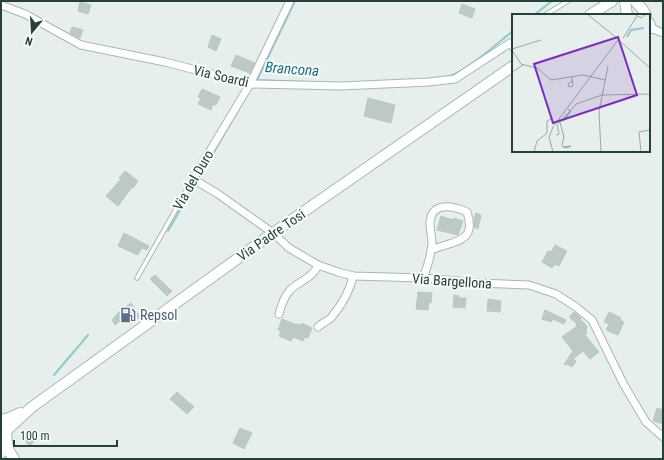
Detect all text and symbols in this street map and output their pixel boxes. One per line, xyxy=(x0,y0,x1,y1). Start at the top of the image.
north arrow xyxy=(12,12,52,52)
inset map xyxy=(512,14,650,152)
text: N xyxy=(24,34,34,48)
water label: Brancona xyxy=(264,58,320,80)
street label: Via Soardi xyxy=(192,62,250,90)
street label: Via del Duro xyxy=(169,147,217,213)
street label: Via Padre Tosi xyxy=(234,206,308,264)
street label: Via Bargellona xyxy=(412,270,492,292)
fuel station icon: Repsol xyxy=(119,306,137,324)
place label: Repsol xyxy=(140,307,178,323)
scale bar xyxy=(14,422,117,448)
text: 100 m xyxy=(20,429,50,443)

